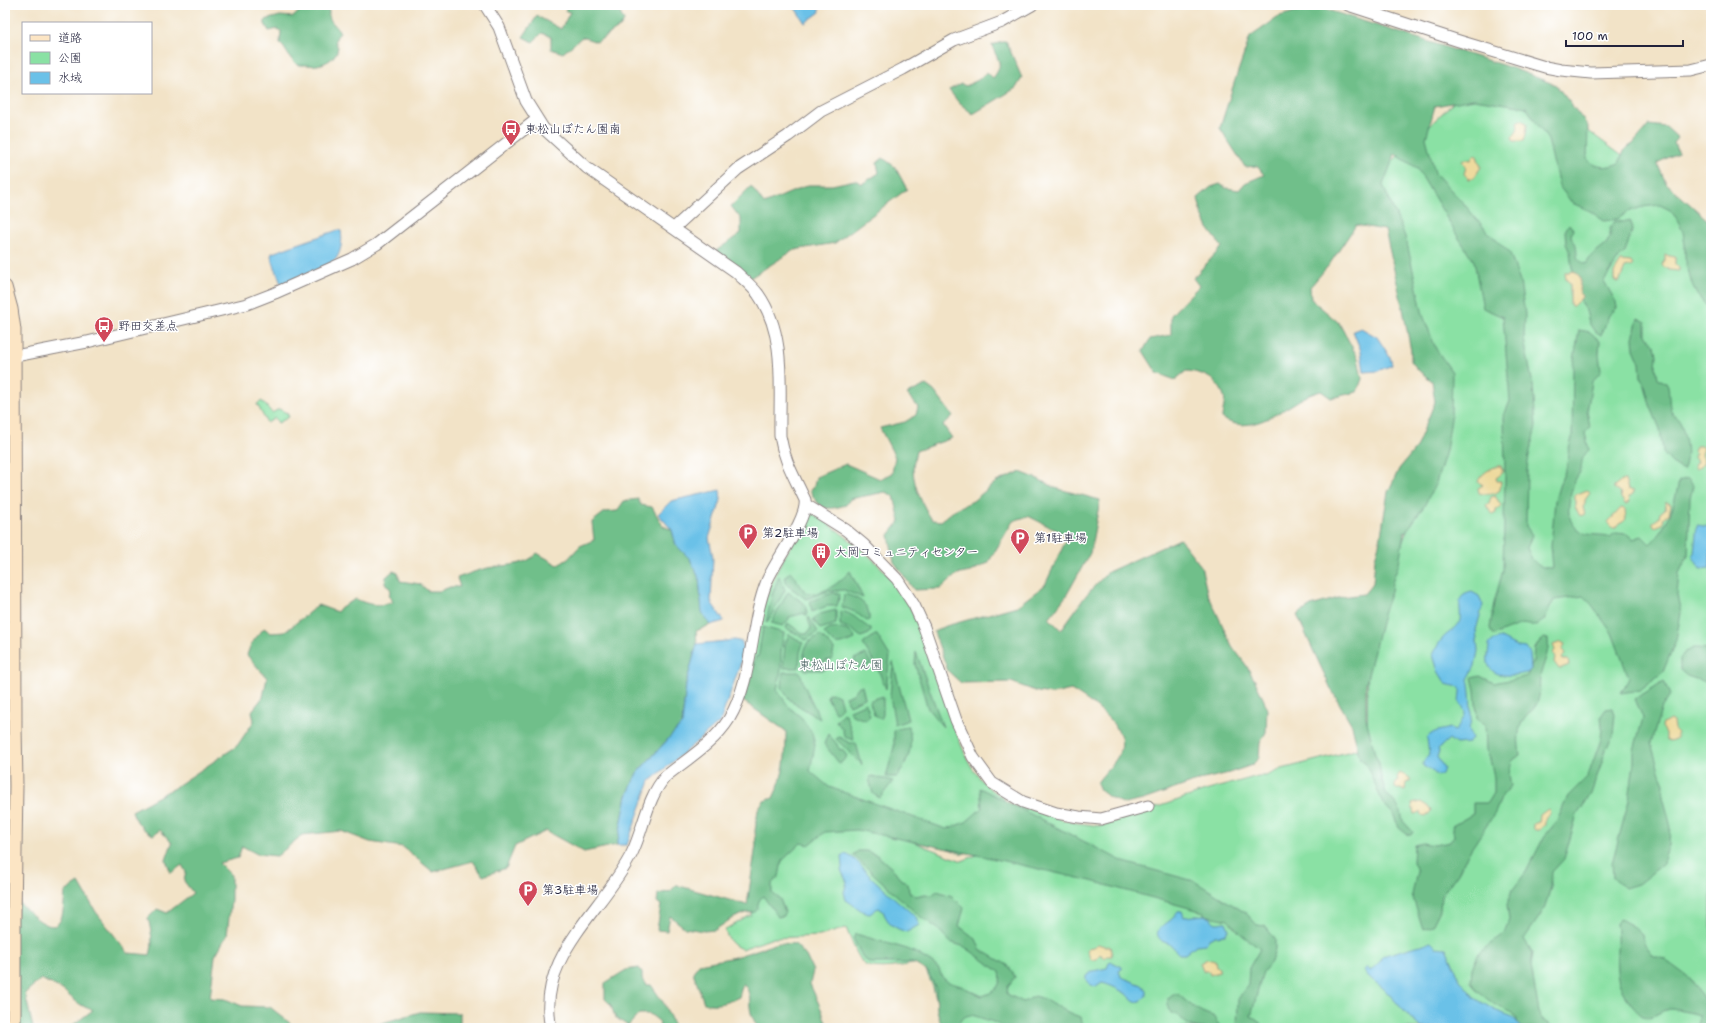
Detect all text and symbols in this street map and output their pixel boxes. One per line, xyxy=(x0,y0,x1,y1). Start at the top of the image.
legend xyxy=(22,22,152,94)
scale bar xyxy=(1566,22,1683,48)
text: 100 m xyxy=(1572,28,1608,44)
text: 道路 xyxy=(58,30,82,46)
text: 公園 xyxy=(58,50,82,66)
text: 水域 xyxy=(58,70,82,86)
bus stop icon: 東松山ぼたん園南 xyxy=(500,118,522,146)
place label: 東松山ぼたん園南 xyxy=(525,121,621,137)
bus stop icon: 野田交差点 xyxy=(93,315,115,343)
place label: 野田交差点 xyxy=(118,318,178,334)
parking icon: 第2駐車場 xyxy=(737,522,759,550)
place label: 第2駐車場 xyxy=(762,525,818,541)
parking icon: 第1駐車場 xyxy=(1009,527,1031,555)
place label: 第1駐車場 xyxy=(1034,530,1087,546)
building icon: 大岡コミュニティセンター xyxy=(810,541,832,569)
place label: 大岡コミュニティセンター xyxy=(835,544,979,560)
park label: 東松山ぼたん園 xyxy=(799,657,883,673)
parking icon: 第3駐車場 xyxy=(517,879,539,907)
place label: 第3駐車場 xyxy=(542,882,598,898)

